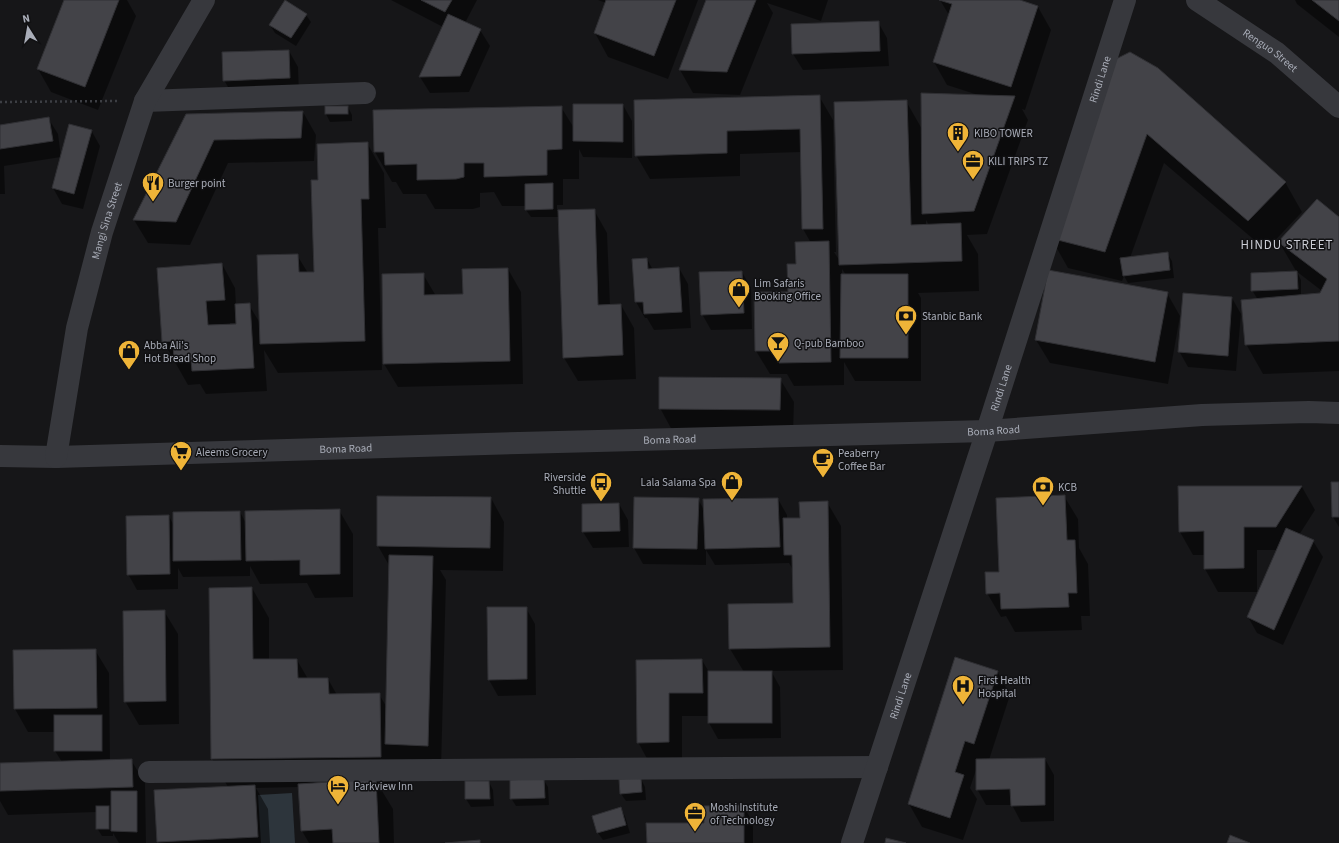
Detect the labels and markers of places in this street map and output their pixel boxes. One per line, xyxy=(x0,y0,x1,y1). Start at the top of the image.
building icon: KIBO TOWER xyxy=(945,120,971,153)
place label: KIBO TOWER xyxy=(974,126,1033,141)
office icon: KILI TRIPS TZ xyxy=(960,148,986,181)
place label: KILI TRIPS TZ xyxy=(988,154,1048,169)
restaurant icon: Burger point xyxy=(140,170,166,203)
place label: Burger point xyxy=(168,176,226,191)
shop icon: Lim Safaris Booking Office xyxy=(726,276,752,309)
place label: Lim Safaris Booking Office xyxy=(754,276,821,304)
bank icon: Stanbic Bank xyxy=(893,303,919,336)
place label: Stanbic Bank xyxy=(922,309,983,324)
bar icon: Q-pub Bamboo xyxy=(765,330,791,363)
place label: Q-pub Bamboo xyxy=(794,336,864,351)
shop icon: Abba Ali's Hot Bread Shop xyxy=(116,338,142,371)
place label: Abba Ali's Hot Bread Shop xyxy=(144,338,216,366)
supermarket icon: Aleems Grocery xyxy=(168,439,194,472)
place label: Aleems Grocery xyxy=(196,445,268,460)
cafe icon: Peaberry Coffee Bar xyxy=(810,446,836,479)
place label: Peaberry Coffee Bar xyxy=(838,446,886,474)
shop icon: Lala Salama Spa xyxy=(719,469,745,502)
place label: Riverside Shuttle xyxy=(544,470,587,498)
bus stop icon: Riverside Shuttle xyxy=(588,470,614,503)
bank icon: KCB xyxy=(1030,474,1056,507)
place label: Lala Salama Spa xyxy=(641,475,716,490)
place label: KCB xyxy=(1058,480,1077,495)
hospital icon: First Health Hospital xyxy=(950,673,976,706)
place label: First Health Hospital xyxy=(978,673,1031,701)
hotel icon: Parkview Inn xyxy=(325,773,351,806)
place label: Parkview Inn xyxy=(354,779,413,794)
office icon: Moshi Institute of Technology xyxy=(682,800,708,833)
place label: Moshi Institute of Technology xyxy=(710,800,778,828)

